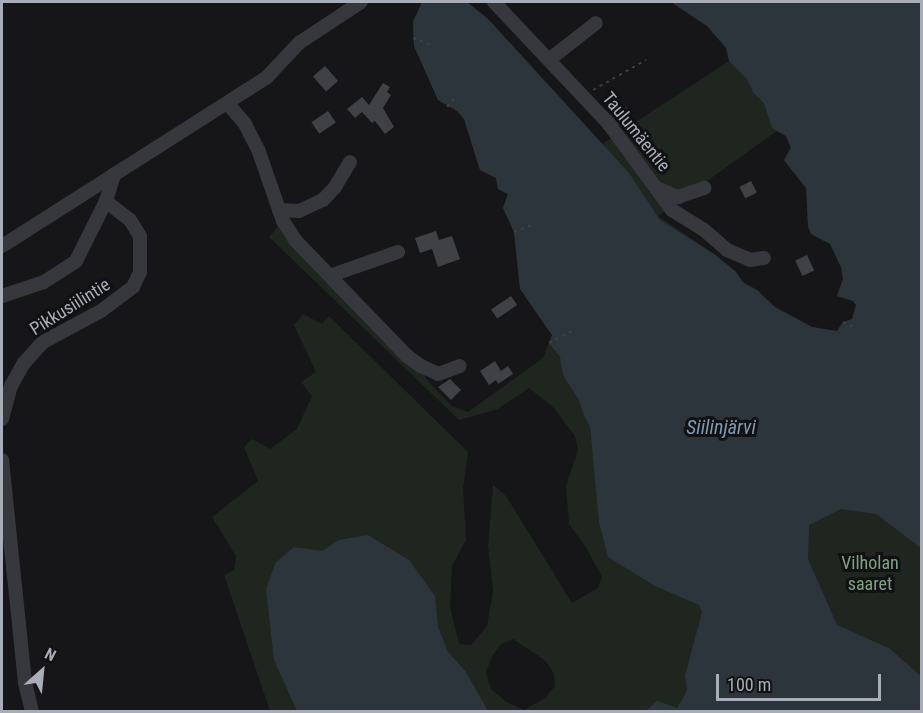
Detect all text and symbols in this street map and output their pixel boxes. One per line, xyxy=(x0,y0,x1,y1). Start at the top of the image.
street label: Taulumäentie xyxy=(597,88,675,176)
street label: Pikkusiilintie xyxy=(26,274,114,340)
water label: Siilinjärvi xyxy=(686,415,756,439)
park label: Vilholan saaret xyxy=(841,553,899,596)
north arrow xyxy=(12,641,72,701)
text: N xyxy=(42,644,59,665)
scale bar xyxy=(719,662,884,700)
text: 100 m xyxy=(727,674,771,695)

